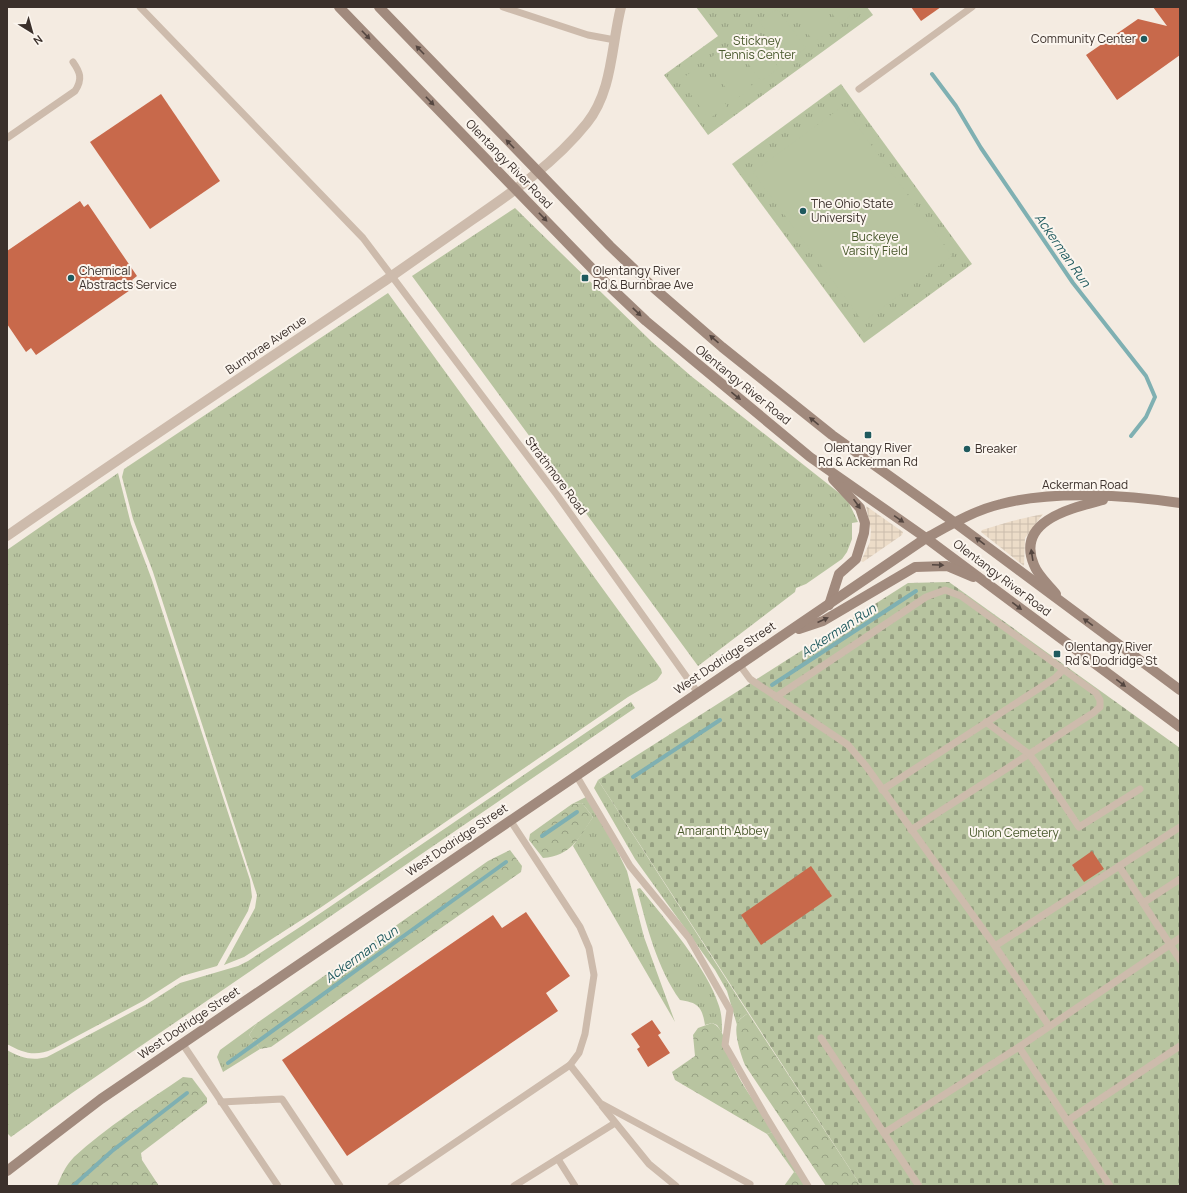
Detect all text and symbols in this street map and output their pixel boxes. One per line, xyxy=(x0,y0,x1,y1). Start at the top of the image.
north arrow xyxy=(12,12,52,52)
one-way arrow xyxy=(361,30,371,40)
place label: Community Center xyxy=(1031,30,1137,47)
text: N xyxy=(31,32,46,49)
park label: Stickney Tennis Center xyxy=(718,32,796,63)
marker: Community Center xyxy=(1139,34,1149,44)
one-way arrow xyxy=(416,45,425,55)
one-way arrow xyxy=(425,96,435,106)
street label: Olentangy River Road xyxy=(462,115,557,212)
one-way arrow xyxy=(506,139,515,149)
place label: The Ohio State University xyxy=(811,195,893,226)
marker: The Ohio State University xyxy=(798,206,808,216)
water label: Ackerman Run xyxy=(1031,210,1096,292)
one-way arrow xyxy=(538,212,548,222)
park label: Buckeye Varsity Field xyxy=(842,228,908,259)
place label: Chemical Abstracts Service xyxy=(79,262,177,293)
place label: Olentangy River Rd & Burnbrae Ave xyxy=(593,262,694,293)
marker: Chemical Abstracts Service xyxy=(66,273,76,283)
marker: Olentangy River Rd & Burnbrae Ave xyxy=(580,273,590,283)
one-way arrow xyxy=(632,307,642,317)
street label: Burnbrae Avenue xyxy=(222,311,310,378)
one-way arrow xyxy=(708,334,719,343)
street label: Olentangy River Road xyxy=(692,341,795,428)
one-way arrow xyxy=(731,392,741,400)
one-way arrow xyxy=(809,416,820,425)
marker: Olentangy River Rd & Ackerman Rd xyxy=(863,430,873,440)
street label: Strathmore Road xyxy=(521,433,592,518)
place label: Olentangy River Rd & Ackerman Rd xyxy=(818,439,918,470)
place label: Breaker xyxy=(975,440,1018,457)
marker: Breaker xyxy=(962,444,972,454)
street label: Ackerman Road xyxy=(1042,476,1128,493)
one-way arrow xyxy=(853,499,861,510)
one-way arrow xyxy=(894,515,905,523)
street label: Olentangy River Road xyxy=(950,535,1055,620)
one-way arrow xyxy=(974,537,985,545)
one-way arrow xyxy=(1029,549,1035,561)
one-way arrow xyxy=(932,562,944,569)
water label: Ackerman Run xyxy=(797,598,880,661)
one-way arrow xyxy=(1012,601,1022,609)
street label: West Dodridge Street xyxy=(671,617,779,698)
one-way arrow xyxy=(817,617,828,623)
one-way arrow xyxy=(1082,618,1093,626)
place label: Olentangy River Rd & Dodridge St xyxy=(1065,638,1158,669)
marker: Olentangy River Rd & Dodridge St xyxy=(1052,649,1062,659)
one-way arrow xyxy=(1116,679,1127,687)
street label: West Dodridge Street xyxy=(403,799,511,880)
park label: Amaranth Abbey xyxy=(677,822,770,839)
park label: Union Cemetery xyxy=(969,824,1060,841)
water label: Ackerman Run xyxy=(321,921,402,987)
street label: West Dodridge Street xyxy=(135,982,243,1063)

